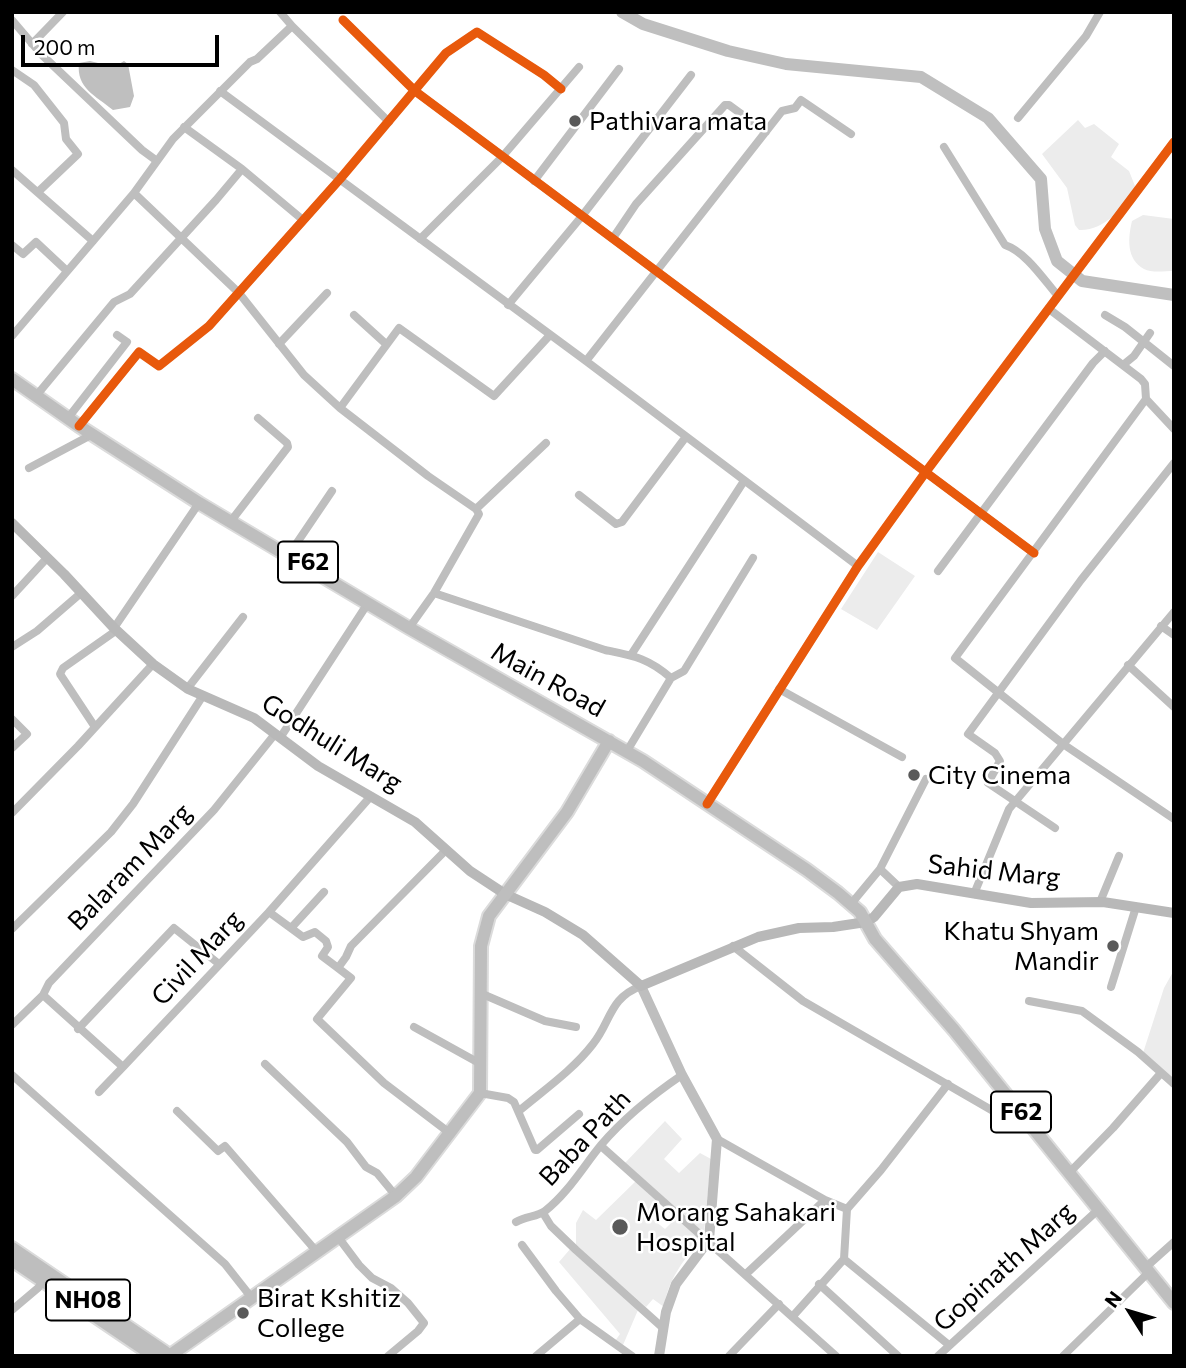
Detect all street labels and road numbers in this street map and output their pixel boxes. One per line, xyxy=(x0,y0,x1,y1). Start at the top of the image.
road number: F62 xyxy=(278,542,338,582)
street label: Main Road xyxy=(486,636,610,724)
street label: Godhuli Marg xyxy=(256,687,408,799)
street label: Balaram Marg xyxy=(62,797,198,937)
street label: Sahid Marg xyxy=(926,849,1062,893)
street label: Civil Marg xyxy=(145,904,249,1012)
street label: Baba Path xyxy=(533,1084,637,1192)
road number: F62 xyxy=(991,1092,1051,1132)
street label: Gopinath Marg xyxy=(927,1196,1081,1338)
road number: NH08 xyxy=(46,1280,130,1320)

